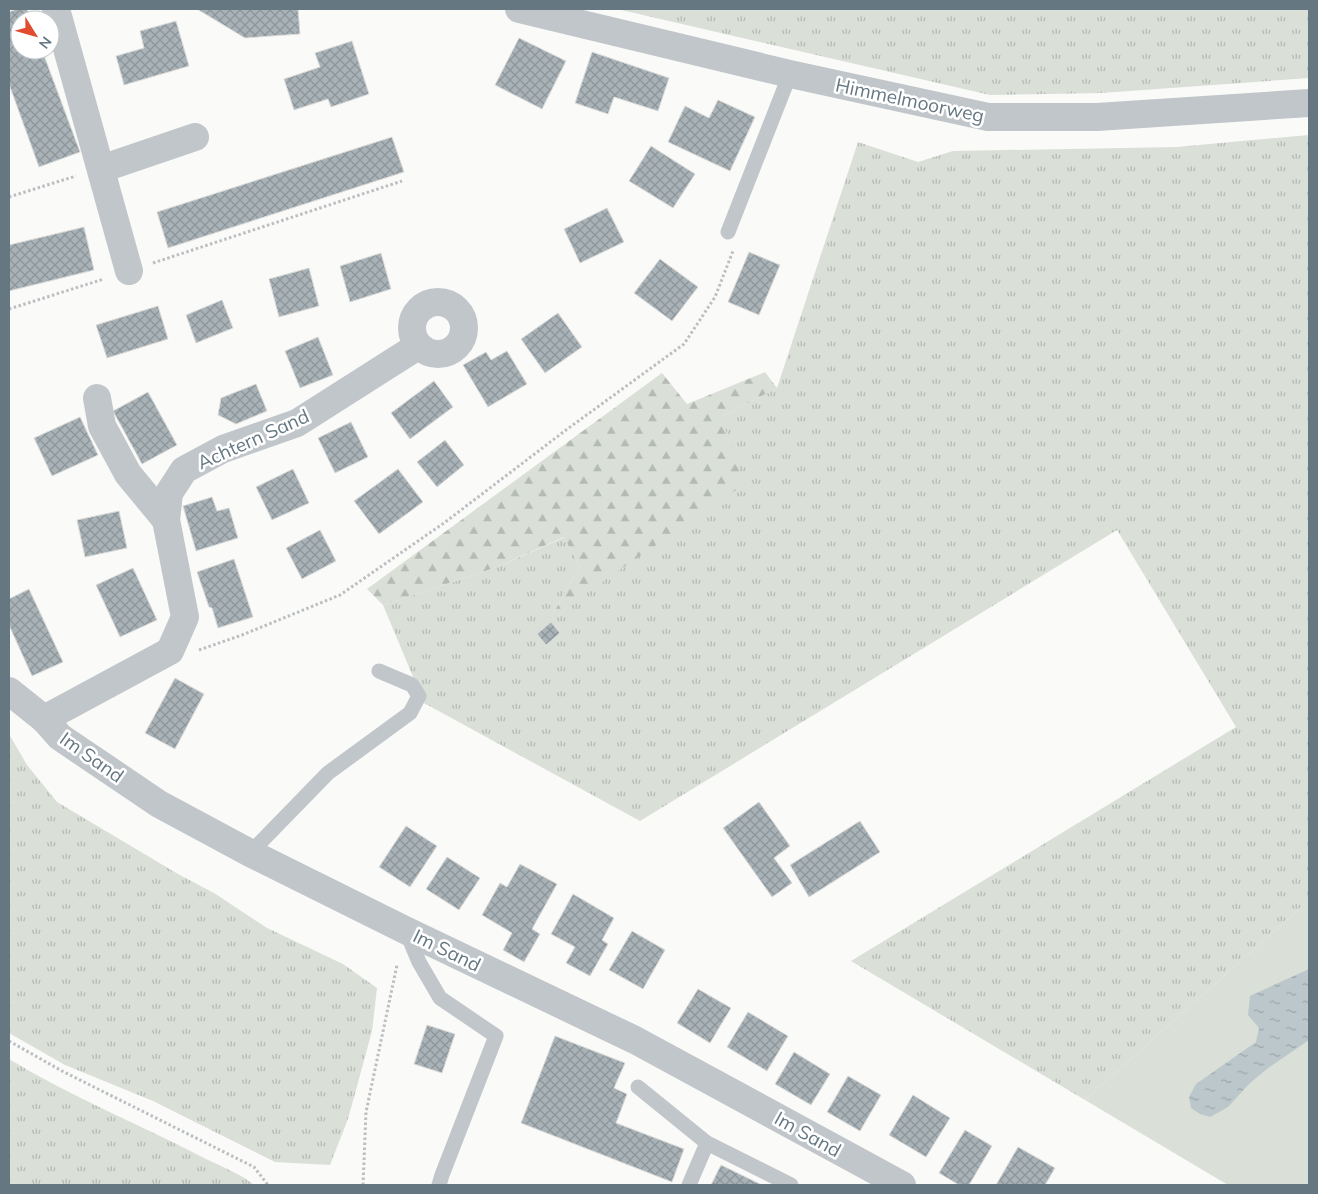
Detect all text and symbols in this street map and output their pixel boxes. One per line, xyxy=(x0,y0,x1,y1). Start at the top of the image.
north arrow xyxy=(10,10,60,60)
text: N xyxy=(35,33,56,52)
street label: Himmelmoorweg xyxy=(834,73,986,127)
street label: Achtern Sand xyxy=(193,404,313,474)
street label: Im Sand xyxy=(55,726,129,788)
street label: Im Sand xyxy=(409,923,485,977)
street label: Im Sand xyxy=(771,1106,845,1162)

